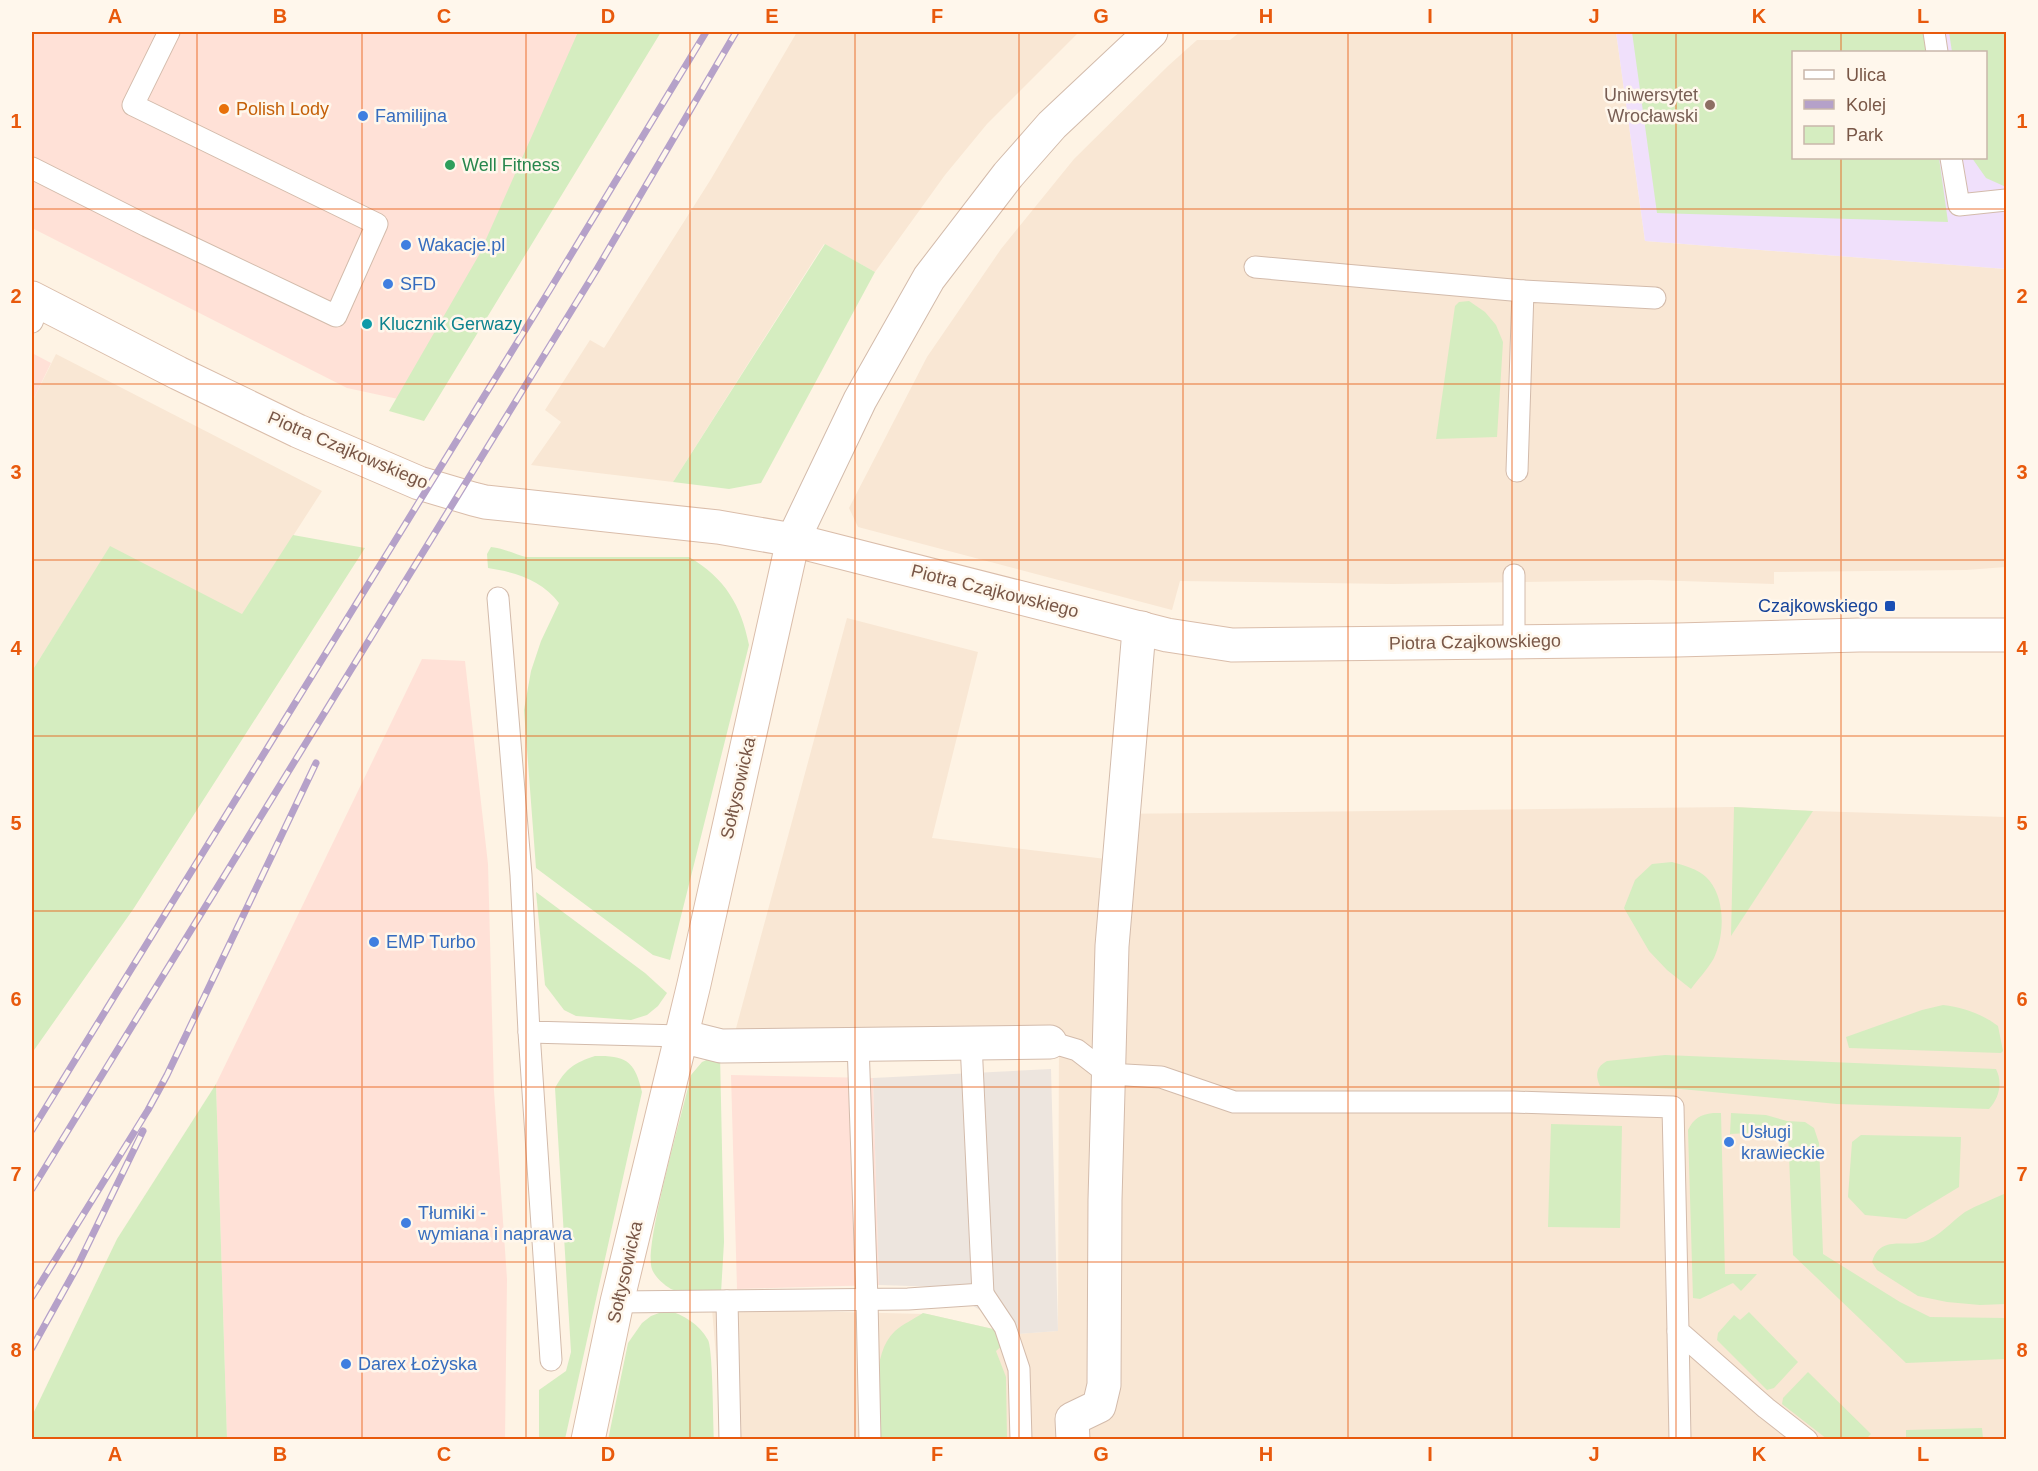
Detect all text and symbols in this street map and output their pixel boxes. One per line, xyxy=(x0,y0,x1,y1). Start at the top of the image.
text: A xyxy=(108,5,122,27)
text: B xyxy=(273,5,287,27)
text: C xyxy=(437,5,451,27)
text: D xyxy=(601,5,615,27)
text: E xyxy=(765,5,779,27)
text: F xyxy=(931,5,943,27)
text: G xyxy=(1093,5,1109,27)
text: H xyxy=(1259,5,1273,27)
text: I xyxy=(1427,5,1433,27)
text: J xyxy=(1588,5,1600,27)
text: K xyxy=(1752,5,1767,27)
text: L xyxy=(1917,5,1929,27)
legend xyxy=(1792,51,1987,159)
text: Ulica xyxy=(1846,65,1887,85)
place label: Uniwersytet Wrocławski xyxy=(1604,85,1698,126)
text: Kolej xyxy=(1846,95,1886,115)
marker: Uniwersytet Wrocławski xyxy=(1703,98,1717,112)
place label: Polish Lody xyxy=(236,99,329,119)
marker: Polish Lody xyxy=(217,102,231,116)
place label: Familijna xyxy=(375,106,448,126)
marker: Familijna xyxy=(356,109,370,123)
text: 1 xyxy=(10,110,22,132)
text: 1 xyxy=(2016,110,2028,132)
text: Park xyxy=(1846,125,1884,145)
place label: Well Fitness xyxy=(462,155,560,175)
marker: Well Fitness xyxy=(443,158,457,172)
place label: Wakacje.pl xyxy=(418,235,505,255)
marker: Wakacje.pl xyxy=(399,238,413,252)
place label: SFD xyxy=(400,274,436,294)
marker: SFD xyxy=(381,277,395,291)
text: 2 xyxy=(10,285,22,307)
text: 2 xyxy=(2016,285,2028,307)
place label: Klucznik Gerwazy xyxy=(379,314,522,334)
marker: Klucznik Gerwazy xyxy=(360,317,374,331)
street label: Piotra Czajkowskiego xyxy=(265,407,431,493)
text: 3 xyxy=(10,461,22,483)
text: 3 xyxy=(2016,461,2028,483)
street label: Piotra Czajkowskiego xyxy=(909,560,1081,622)
place label: Czajkowskiego xyxy=(1758,596,1878,616)
marker: Czajkowskiego xyxy=(1883,599,1897,613)
street label: Piotra Czajkowskiego xyxy=(1389,630,1561,654)
text: 4 xyxy=(10,637,22,659)
text: 4 xyxy=(2016,637,2028,659)
street label: Sołtysowicka xyxy=(717,734,760,841)
text: 5 xyxy=(10,812,22,834)
text: 5 xyxy=(2016,812,2028,834)
place label: EMP Turbo xyxy=(386,932,476,952)
marker: EMP Turbo xyxy=(367,935,381,949)
text: 6 xyxy=(10,988,22,1010)
text: 6 xyxy=(2016,988,2028,1010)
place label: Usługi krawieckie xyxy=(1741,1122,1825,1163)
marker: Usługi krawieckie xyxy=(1722,1135,1736,1149)
text: 7 xyxy=(10,1163,22,1185)
text: 7 xyxy=(2016,1163,2028,1185)
place label: Tłumiki - wymiana i naprawa xyxy=(417,1203,573,1244)
marker: Tłumiki - wymiana i naprawa xyxy=(399,1216,413,1230)
street label: Sołtysowicka xyxy=(604,1218,647,1325)
text: 8 xyxy=(10,1339,22,1361)
text: 8 xyxy=(2016,1339,2028,1361)
place label: Darex Łożyska xyxy=(358,1354,478,1374)
marker: Darex Łożyska xyxy=(339,1357,353,1371)
text: A xyxy=(108,1443,122,1465)
text: B xyxy=(273,1443,287,1465)
text: C xyxy=(437,1443,451,1465)
text: D xyxy=(601,1443,615,1465)
text: E xyxy=(765,1443,779,1465)
text: F xyxy=(931,1443,943,1465)
text: G xyxy=(1093,1443,1109,1465)
text: H xyxy=(1259,1443,1273,1465)
text: I xyxy=(1427,1443,1433,1465)
text: J xyxy=(1588,1443,1600,1465)
text: K xyxy=(1752,1443,1767,1465)
text: L xyxy=(1917,1443,1929,1465)

